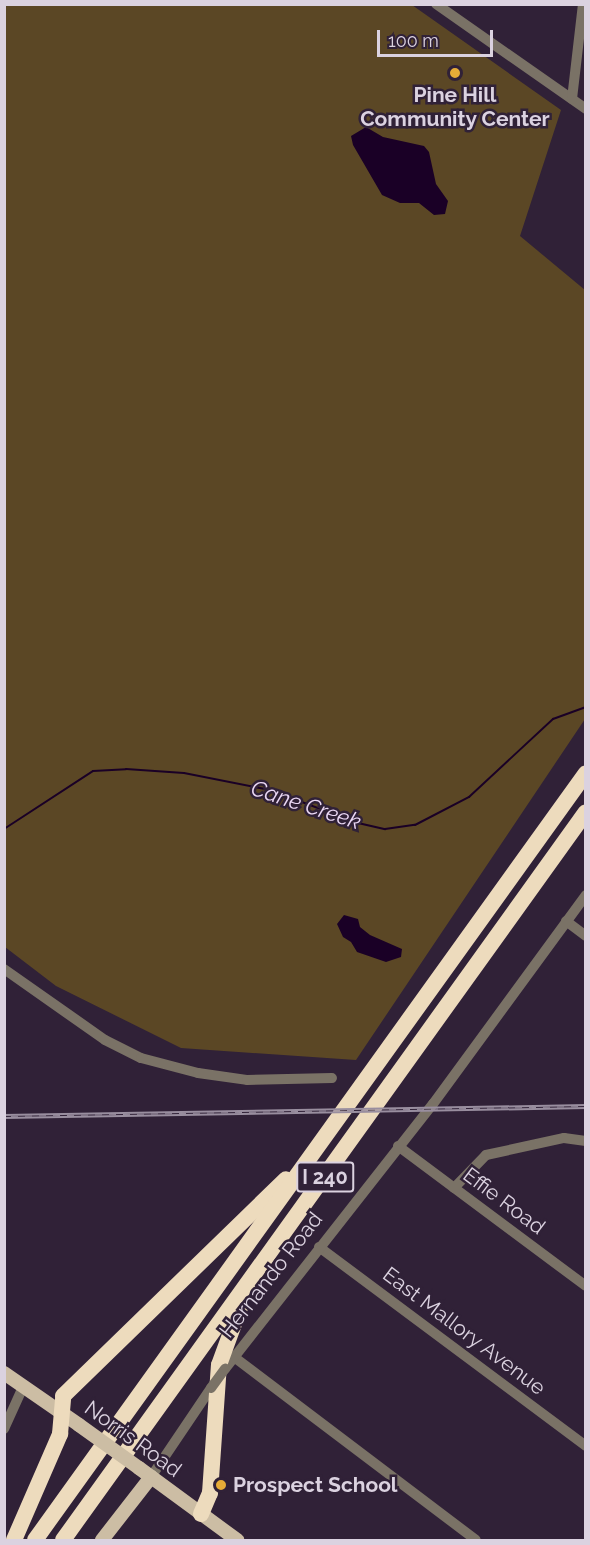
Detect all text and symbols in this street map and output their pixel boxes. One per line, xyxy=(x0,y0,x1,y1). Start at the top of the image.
scale bar xyxy=(380,18,496,56)
text: 100 m xyxy=(388,30,439,51)
marker: Pine Hill Community Center xyxy=(448,66,462,80)
place label: Pine Hill Community Center xyxy=(360,82,550,132)
water label: Cane Creek xyxy=(248,775,364,835)
road number: I 240 xyxy=(295,1160,355,1194)
street label: Effie Road xyxy=(458,1162,550,1240)
street label: Hernando Road xyxy=(214,1207,328,1343)
street label: East Mallory Avenue xyxy=(377,1261,551,1401)
street label: Norris Road xyxy=(80,1395,186,1483)
place label: Prospect School xyxy=(233,1472,398,1498)
marker: Prospect School xyxy=(214,1478,228,1492)

